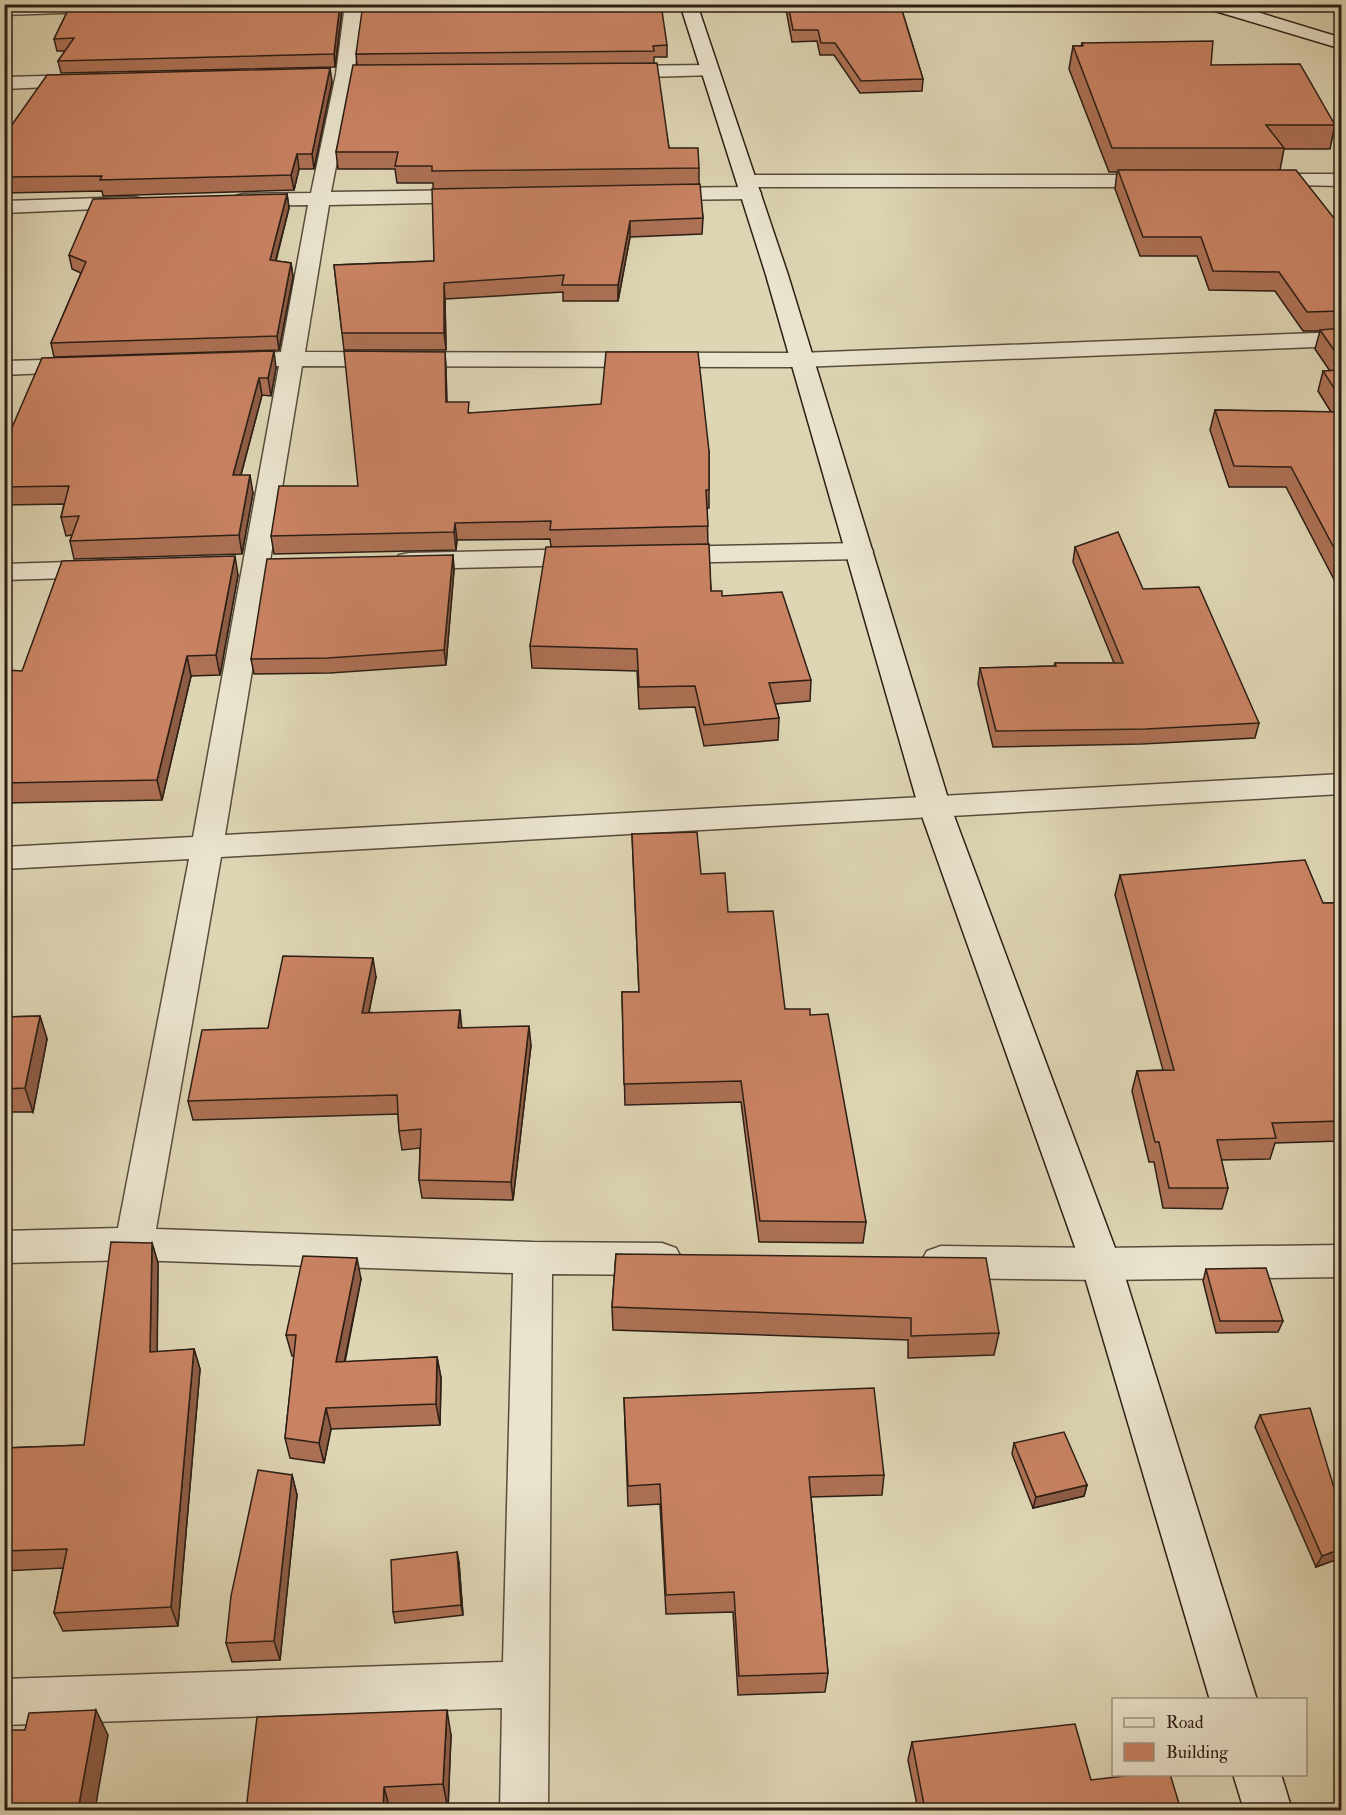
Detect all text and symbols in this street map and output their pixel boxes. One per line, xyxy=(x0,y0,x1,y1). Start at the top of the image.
legend xyxy=(1112,1698,1307,1776)
text: Road xyxy=(1166,1711,1204,1734)
text: Building xyxy=(1166,1741,1229,1764)

